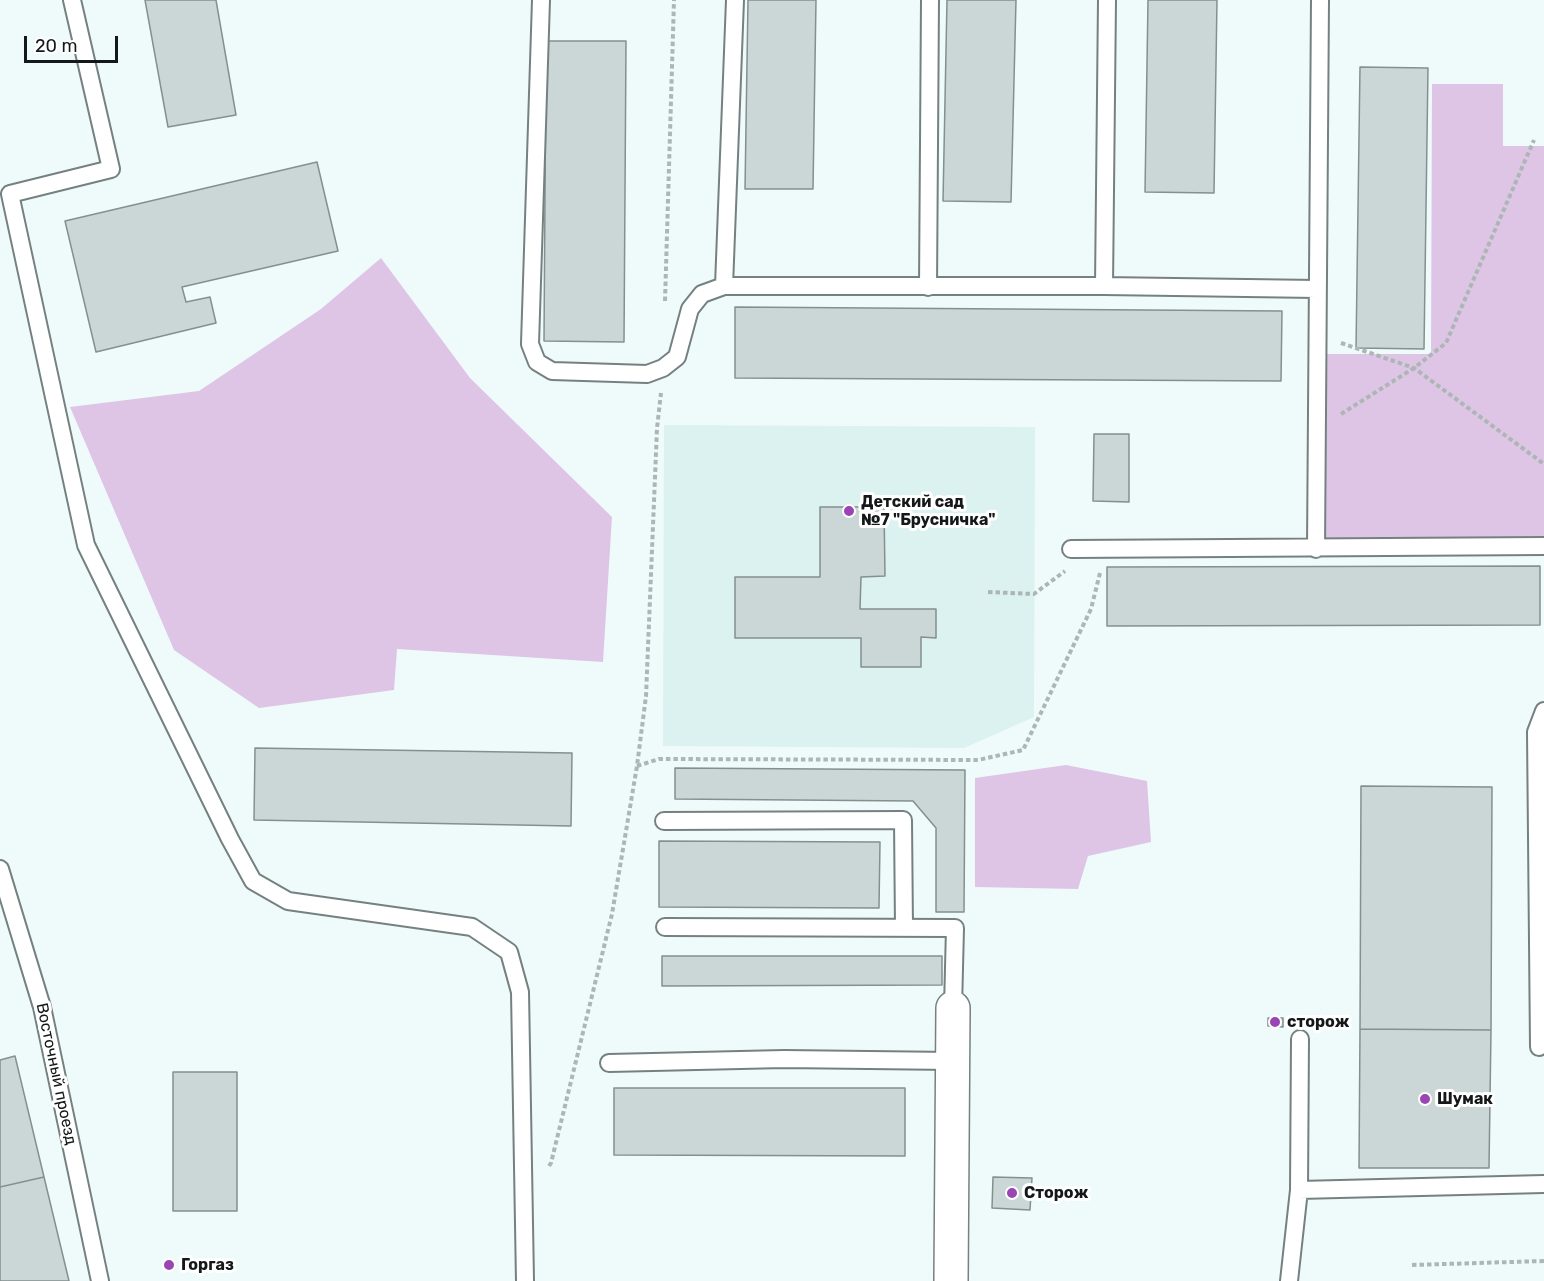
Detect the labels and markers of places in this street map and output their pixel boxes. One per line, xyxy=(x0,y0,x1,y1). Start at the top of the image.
place label: Детский сад №7 "Брусничка" xyxy=(861,492,996,530)
marker: Детский сад №7 "Брусничка" xyxy=(842,504,856,518)
place label: сторож xyxy=(1287,1012,1349,1032)
marker: сторож xyxy=(1268,1015,1282,1029)
place label: Шумак xyxy=(1437,1089,1493,1109)
marker: Шумак xyxy=(1418,1092,1432,1106)
place label: Сторож xyxy=(1024,1183,1088,1203)
marker: Сторож xyxy=(1005,1186,1019,1200)
place label: Горгаз xyxy=(181,1255,234,1275)
marker: Горгаз xyxy=(162,1258,176,1272)

